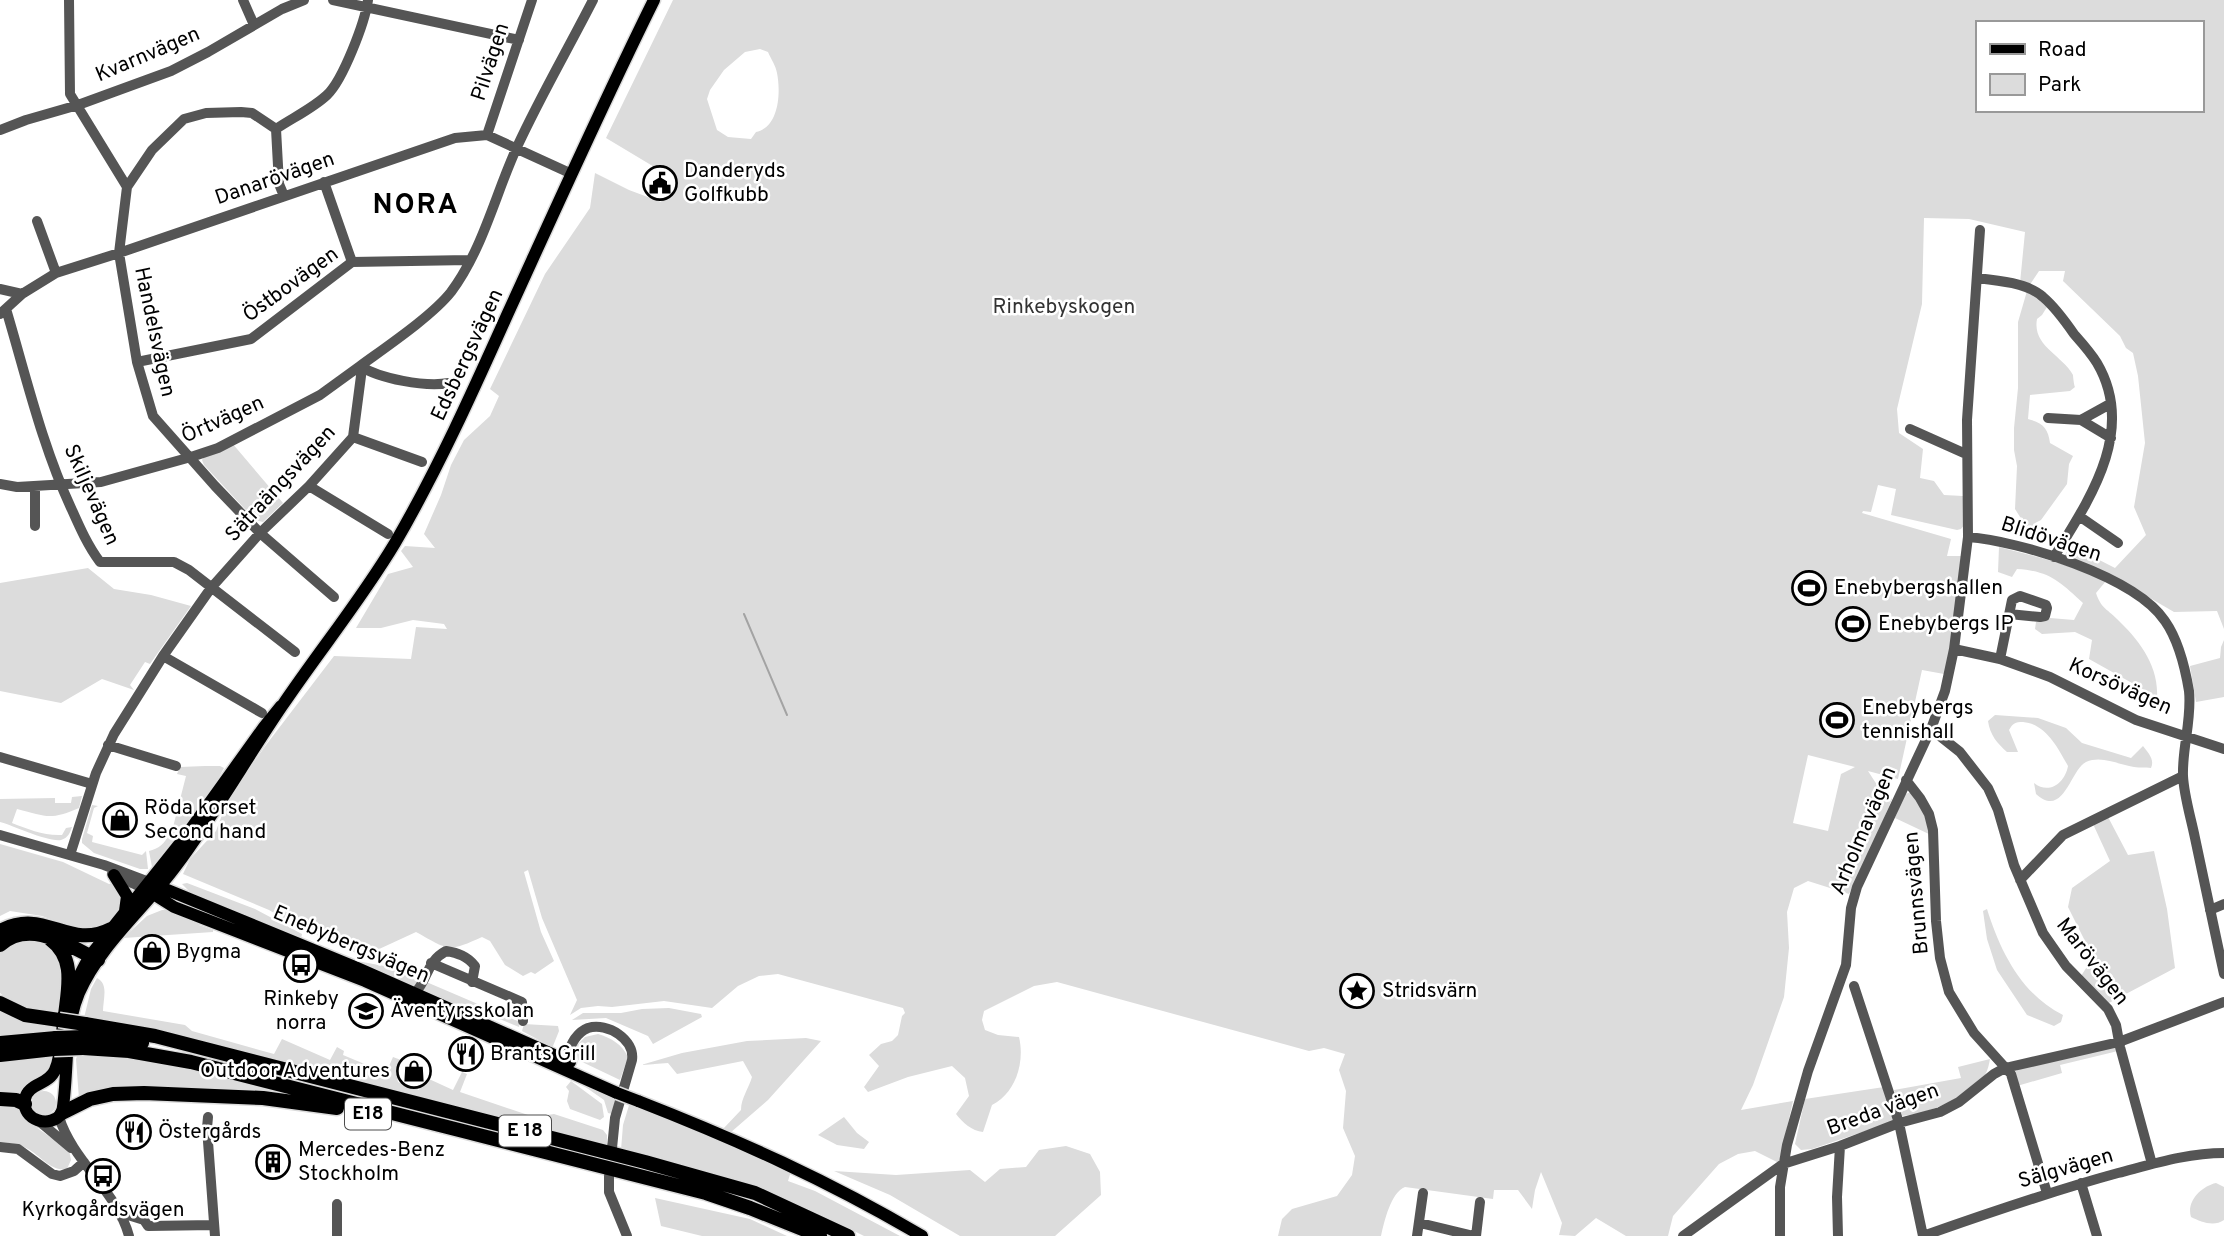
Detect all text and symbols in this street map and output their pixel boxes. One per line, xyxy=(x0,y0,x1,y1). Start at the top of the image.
street label: Pilvägen xyxy=(466,20,516,104)
street label: Kvarnvägen xyxy=(92,21,204,89)
legend xyxy=(1976,21,2203,112)
text: Road xyxy=(2038,37,2087,64)
text: Park xyxy=(2038,72,2081,99)
street label: Danarövägen xyxy=(212,146,338,212)
place label: Danderyds Golfkubb xyxy=(684,158,786,209)
public building icon: Danderyds Golfkubb xyxy=(641,164,679,202)
district label: NORA xyxy=(372,188,460,224)
street label: Östbovägen xyxy=(238,241,344,329)
street label: Handelsvägen xyxy=(127,265,181,399)
street label: Edsbergsvägen xyxy=(426,285,510,425)
park label: Rinkebyskogen xyxy=(993,294,1135,321)
street label: Örtvägen xyxy=(177,390,269,450)
street label: Sätraängsvägen xyxy=(220,420,342,548)
street label: Skiljevägen xyxy=(57,440,125,550)
street label: Blidövägen xyxy=(1997,511,2105,569)
sports icon: Enebybergshallen xyxy=(1790,569,1828,607)
place label: Enebybergshallen xyxy=(1834,575,2003,602)
sports icon: Enebybergs IP xyxy=(1834,605,1872,643)
place label: Enebybergs IP xyxy=(1878,611,2014,638)
street label: Korsövägen xyxy=(2064,652,2176,722)
place label: Enebybergs tennishall xyxy=(1862,695,1974,746)
sports icon: Enebybergs tennishall xyxy=(1818,701,1856,739)
street label: Arholmavägen xyxy=(1825,763,1903,899)
place label: Röda korset Second hand xyxy=(144,795,266,846)
shop icon: Röda korset Second hand xyxy=(101,801,139,839)
street label: Brunnsvägen xyxy=(1898,830,1936,956)
street label: Enebybergsvägen xyxy=(269,900,433,990)
street label: Marövägen xyxy=(2049,913,2135,1011)
shop icon: Bygma xyxy=(133,933,171,971)
place label: Bygma xyxy=(176,939,241,966)
bus stop icon: Rinkeby norra xyxy=(282,946,320,984)
place icon: Stridsvärn xyxy=(1338,972,1376,1010)
place label: Stridsvärn xyxy=(1382,978,1477,1005)
place label: Rinkeby norra xyxy=(263,986,339,1037)
school or university icon: Äventyrsskolan xyxy=(347,992,385,1030)
place label: Äventyrsskolan xyxy=(390,998,534,1025)
restaurant icon: Brants Grill xyxy=(447,1035,485,1073)
place label: Brants Grill xyxy=(490,1041,596,1068)
shop icon: Outdoor Adventures xyxy=(395,1052,433,1090)
place label: Outdoor Adventures xyxy=(200,1058,390,1085)
street label: Breda vägen xyxy=(1823,1077,1943,1143)
road number: E18 xyxy=(345,1098,391,1130)
restaurant icon: Östergårds xyxy=(115,1113,153,1151)
road number: E 18 xyxy=(499,1116,551,1147)
place label: Östergårds xyxy=(158,1119,261,1146)
place label: Mercedes-Benz Stockholm xyxy=(298,1137,445,1188)
building icon: Mercedes-Benz Stockholm xyxy=(254,1143,292,1181)
street label: Sälgvägen xyxy=(2015,1143,2117,1195)
bus stop icon: Kyrkogårdsvägen xyxy=(84,1157,122,1195)
place label: Kyrkogårdsvägen xyxy=(21,1197,185,1224)

